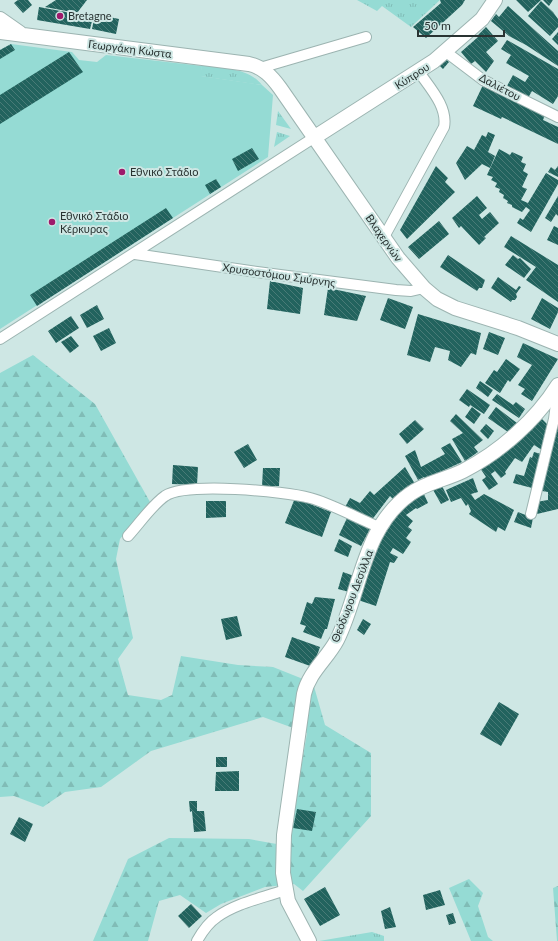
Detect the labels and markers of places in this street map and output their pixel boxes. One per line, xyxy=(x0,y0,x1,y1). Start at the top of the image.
place label: Bretagne xyxy=(68,9,112,22)
marker: Bretagne xyxy=(55,11,65,21)
place label: Εθνικό Στάδιο xyxy=(130,165,198,178)
marker: Εθνικό Στάδιο xyxy=(117,167,127,177)
place label: Εθνικό Στάδιο Κέρκυρας xyxy=(60,209,128,235)
marker: Εθνικό Στάδιο Κέρκυρας xyxy=(47,217,57,227)

